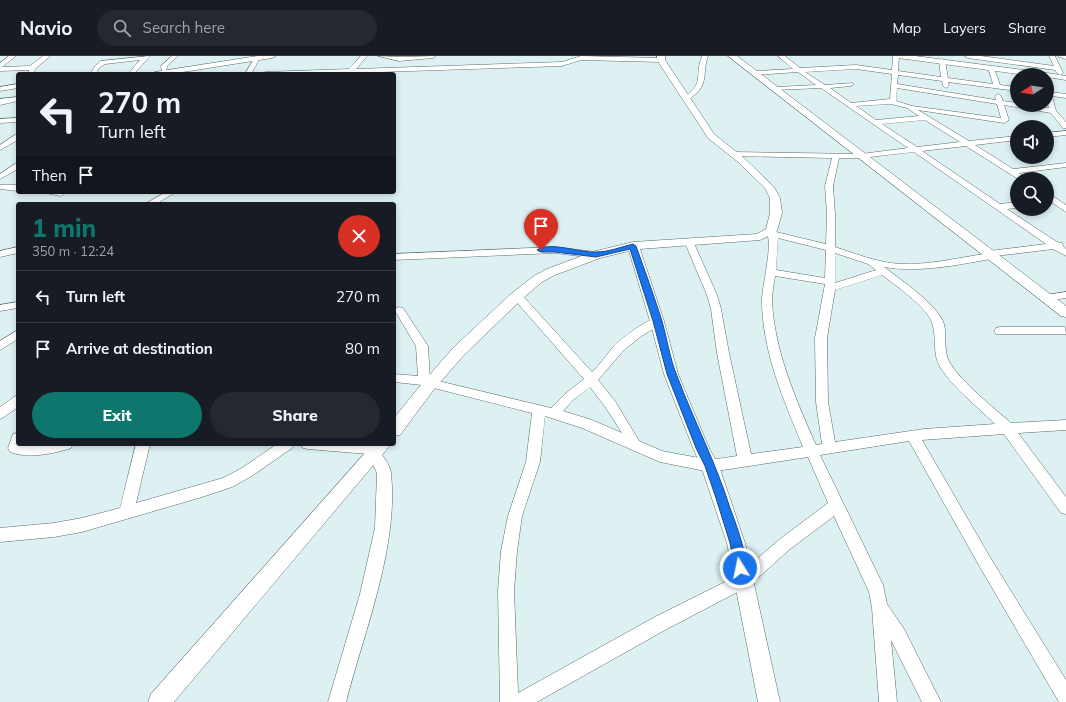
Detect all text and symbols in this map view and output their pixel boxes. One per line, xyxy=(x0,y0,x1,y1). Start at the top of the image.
search box xyxy=(97,10,377,46)
text: Navio xyxy=(20,16,73,40)
icon: search xyxy=(111,17,133,39)
text: Search here xyxy=(143,18,225,37)
text: Map xyxy=(892,19,921,37)
text: Layers xyxy=(943,19,986,37)
text: Share xyxy=(1008,19,1046,37)
north arrow xyxy=(1010,68,1054,112)
map controls xyxy=(1010,68,1054,216)
text: 270 m xyxy=(98,85,181,120)
icon: left xyxy=(32,88,84,140)
text: Turn left xyxy=(98,120,166,143)
button: sound xyxy=(1010,120,1054,164)
icon: arrive xyxy=(75,164,97,186)
text: Then xyxy=(32,166,67,185)
button: search xyxy=(1010,172,1054,216)
pin xyxy=(524,209,558,250)
text: 1 min xyxy=(32,213,96,243)
button: close xyxy=(338,215,380,257)
icon: arrive xyxy=(530,215,552,237)
text: 350 m · 12:24 xyxy=(32,243,114,259)
icon: left xyxy=(32,286,54,308)
text: Turn left xyxy=(66,287,125,306)
text: 270 m xyxy=(336,287,380,306)
icon: arrive xyxy=(32,338,54,360)
text: Arrive at destination xyxy=(66,339,213,358)
text: 80 m xyxy=(345,339,380,358)
button: Exit xyxy=(32,392,202,438)
button: Share xyxy=(210,392,380,438)
position arrow xyxy=(719,547,761,589)

